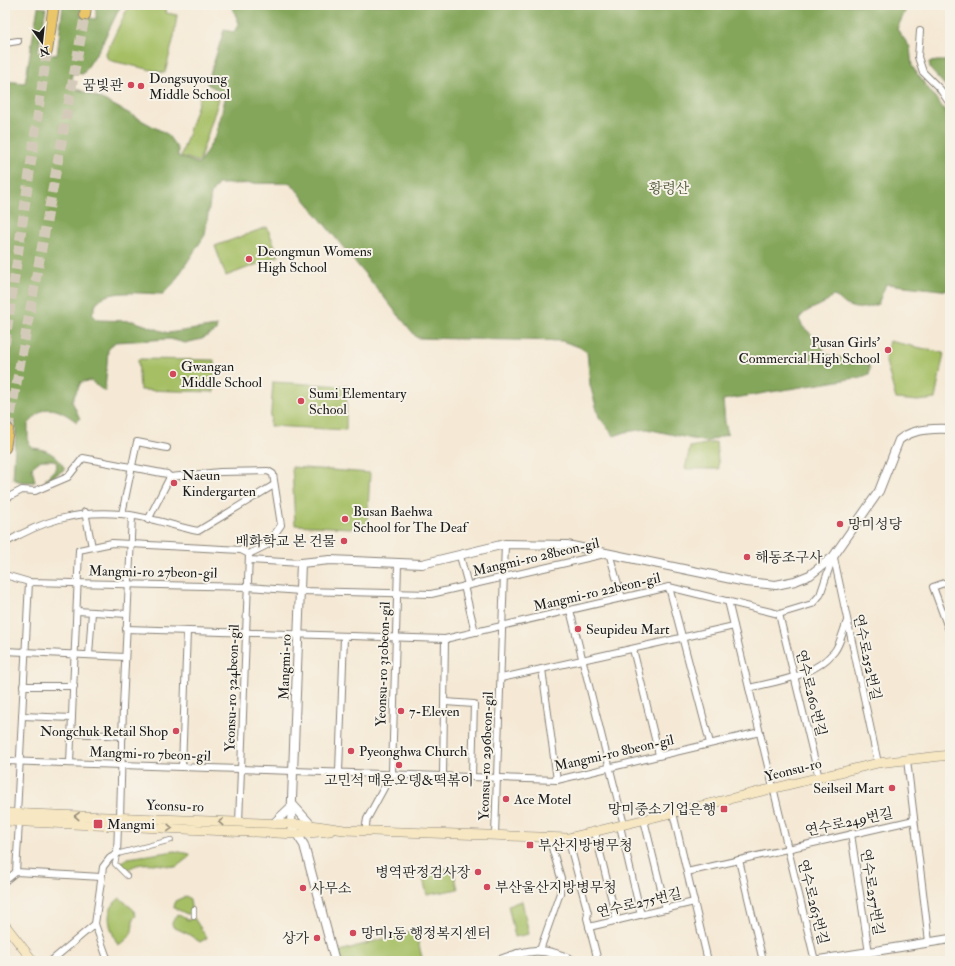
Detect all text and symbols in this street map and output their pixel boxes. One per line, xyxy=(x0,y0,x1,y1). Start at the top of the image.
north arrow xyxy=(22,22,62,62)
text: N xyxy=(37,43,52,59)
place label: Dongsuyoung Middle School xyxy=(149,70,230,103)
place label: 꿈빛관 xyxy=(82,77,123,94)
marker: 꿈빛관 xyxy=(126,80,136,90)
marker: Dongsuyoung Middle School xyxy=(136,81,146,91)
park label: 황령산 xyxy=(649,180,690,197)
place label: Deongmun Womens High School xyxy=(257,243,372,276)
marker: Deongmun Womens High School xyxy=(244,254,254,264)
place label: Pusan Girls' Commercial High School xyxy=(739,334,880,367)
marker: Pusan Girls' Commercial High School xyxy=(883,345,893,355)
place label: Gwangan Middle School xyxy=(181,358,262,391)
marker: Gwangan Middle School xyxy=(168,369,178,379)
place label: Sumi Elementary School xyxy=(309,385,407,418)
marker: Sumi Elementary School xyxy=(296,396,306,406)
place label: Naeun Kindergarten xyxy=(182,467,256,500)
marker: Naeun Kindergarten xyxy=(169,478,179,488)
place label: Busan Baehwa School for The Deaf xyxy=(353,503,470,536)
marker: Busan Baehwa School for The Deaf xyxy=(340,514,350,524)
place label: 망미성당 xyxy=(848,516,903,533)
marker: 망미성당 xyxy=(835,519,845,529)
place label: 배화학교 본 건물 xyxy=(235,533,336,550)
street label: Mangmi-ro 28beon-gil xyxy=(471,534,601,580)
marker: 배화학교 본 건물 xyxy=(339,536,349,546)
place label: 해동조구사 xyxy=(755,549,823,566)
marker: 해동조구사 xyxy=(742,552,752,562)
street label: Mangmi-ro 27beon-gil xyxy=(88,562,218,582)
street label: Mangmi-ro 22beon-gil xyxy=(532,569,662,615)
street label: Yeonsu-ro 310beon-gil xyxy=(372,601,394,727)
street label: 연수로252번길 xyxy=(850,612,884,702)
place label: Seupideu Mart xyxy=(586,621,670,639)
street label: Yeonsu-ro 324beon-gil xyxy=(221,623,243,752)
marker: Seupideu Mart xyxy=(573,624,583,634)
street label: Mangmi-ro xyxy=(275,634,295,700)
street label: 연수로260번길 xyxy=(792,648,830,738)
street label: Yeonsu-ro 296beon-gil xyxy=(475,691,497,821)
place label: 7-Eleven xyxy=(409,703,460,720)
marker: 7-Eleven xyxy=(396,706,406,716)
place label: Nongchuk Retail Shop xyxy=(40,723,168,741)
marker: Nongchuk Retail Shop xyxy=(171,726,181,736)
street label: Mangmi-ro 8beon-gil xyxy=(553,731,676,775)
street label: Mangmi-ro 7beon-gil xyxy=(89,743,212,765)
place label: Pyeonghwa Church xyxy=(359,743,468,761)
marker: Pyeonghwa Church xyxy=(346,746,356,756)
street label: Yeonsu-ro xyxy=(763,755,823,785)
marker: 고민석 매운오뎅&떡볶이 xyxy=(394,760,404,770)
place label: 고민석 매운오뎅&떡볶이 xyxy=(324,772,474,789)
place label: Seilseil Mart xyxy=(813,780,884,797)
marker: Seilseil Mart xyxy=(887,783,897,793)
place label: Ace Motel xyxy=(513,791,572,808)
marker: Ace Motel xyxy=(501,794,511,804)
street label: Yeonsu-ro xyxy=(146,796,205,816)
place label: 망미중소기업은행 xyxy=(608,801,716,818)
marker: 망미중소기업은행 xyxy=(719,804,729,814)
street label: 연수로249번길 xyxy=(803,804,895,840)
one-way arrow xyxy=(74,812,80,821)
place label: Mangmi xyxy=(107,816,155,833)
marker: Mangmi xyxy=(92,818,104,830)
one-way arrow xyxy=(218,818,224,827)
one-way arrow xyxy=(167,824,173,833)
place label: 부산지방병무청 xyxy=(538,837,633,854)
marker: 부산지방병무청 xyxy=(525,840,535,850)
street label: 연수로257번길 xyxy=(857,848,887,936)
street label: 연수로263번길 xyxy=(794,858,832,946)
place label: 병역판정검사장 xyxy=(375,864,470,881)
marker: 병역판정검사장 xyxy=(473,867,483,877)
place label: 부산울산지방병무청 xyxy=(495,879,617,896)
place label: 사무소 xyxy=(311,880,352,897)
marker: 부산울산지방병무청 xyxy=(482,882,492,892)
marker: 사무소 xyxy=(298,883,308,893)
street label: 연수로275번길 xyxy=(595,885,683,921)
place label: 망미1동 행정복지센터 xyxy=(361,925,491,942)
marker: 망미1동 행정복지센터 xyxy=(348,928,358,938)
place label: 상가 xyxy=(282,930,309,947)
marker: 상가 xyxy=(312,933,322,943)

